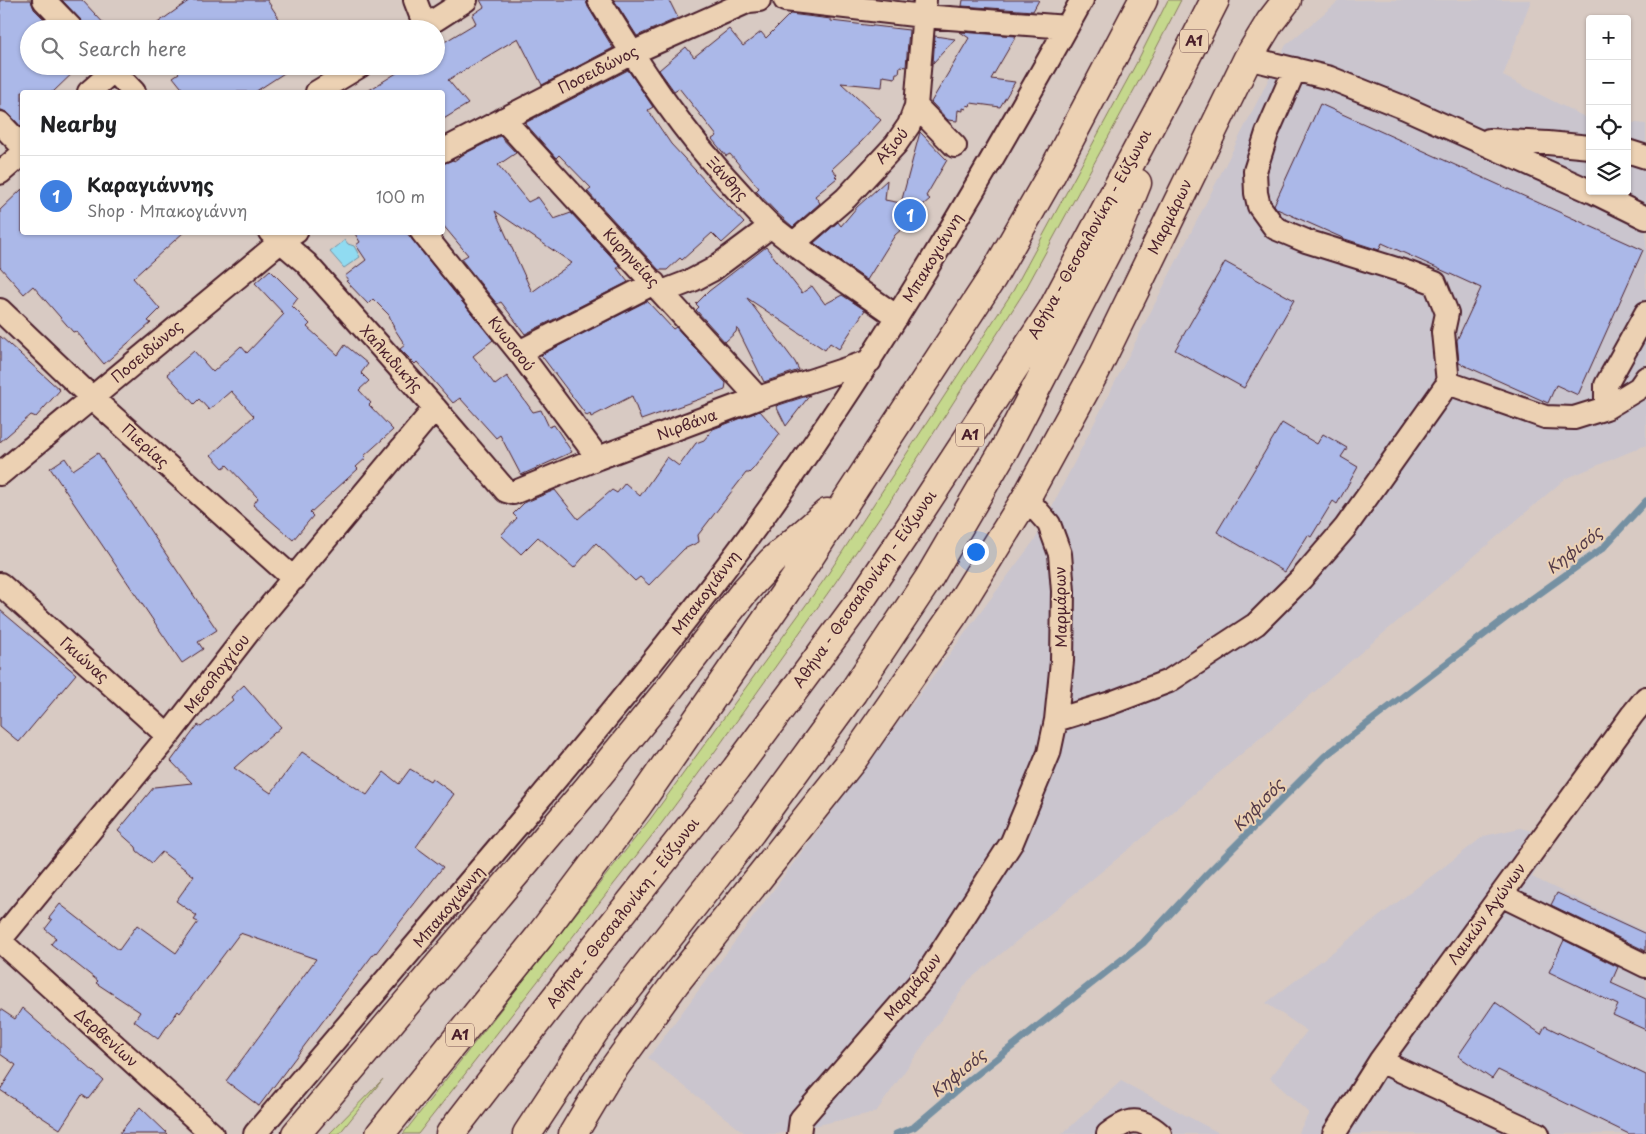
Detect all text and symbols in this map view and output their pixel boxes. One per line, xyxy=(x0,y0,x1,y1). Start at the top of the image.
map controls xyxy=(1586,15,1631,195)
button: + xyxy=(1586,15,1631,60)
search box xyxy=(20,20,445,75)
road number: Α1 xyxy=(1180,29,1208,52)
icon: search xyxy=(38,34,66,62)
text: Search here xyxy=(78,34,187,62)
street label: Ποσειδώνος xyxy=(553,39,642,99)
button: − xyxy=(1586,60,1631,105)
button: locate xyxy=(1586,105,1631,150)
text: Nearby xyxy=(40,107,117,139)
street label: Αξιού xyxy=(869,122,913,168)
street label: Αθήνα - Θεσσαλονίκη - Εύζωνοι xyxy=(1021,124,1156,343)
button: layers xyxy=(1586,150,1631,195)
street label: Ξάνθης xyxy=(702,151,754,205)
text: Καραγιάννης xyxy=(87,170,214,198)
street label: Μαρμάρων xyxy=(1140,175,1197,258)
text: 1 xyxy=(52,184,60,208)
text: 100 m xyxy=(376,184,425,208)
pin: 1 xyxy=(894,196,926,234)
text: Shop · Μπακογιάννη xyxy=(87,198,247,222)
street label: Μπακογιάννη xyxy=(896,208,968,306)
street label: Κυρηνείας xyxy=(599,222,666,292)
street label: Κνωσσού xyxy=(483,311,541,376)
street label: Ποσειδώνος xyxy=(105,314,187,388)
street label: Χαλκιδικής xyxy=(355,319,429,397)
street label: Νιρβάνα xyxy=(653,402,720,445)
street label: Πιερίας xyxy=(117,417,175,473)
road number: Α1 xyxy=(956,424,984,446)
street label: Αθήνα - Θεσσαλονίκη - Εύζωνοι xyxy=(786,484,941,692)
water label: Κηφισός xyxy=(1540,519,1608,579)
your location xyxy=(963,539,989,565)
street label: Μπακογιάννη xyxy=(665,545,744,639)
street label: Μαρμάρων xyxy=(1047,566,1072,648)
street label: Μεσολογγίου xyxy=(177,628,254,718)
street label: Γκιώνας xyxy=(55,631,115,687)
water label: Κηφισός xyxy=(1226,771,1290,836)
street label: Αθήνα - Θεσσαλονίκη - Εύζωνοι xyxy=(540,812,704,1013)
street label: Λαικών Αγώνων xyxy=(1441,857,1531,969)
street label: Μπακογιάννη xyxy=(407,860,489,952)
street label: Μαρμάρων xyxy=(877,947,946,1025)
street label: Δερβενίων xyxy=(70,1002,144,1072)
road number: Α1 xyxy=(446,1024,474,1046)
water label: Κηφισός xyxy=(925,1041,992,1102)

